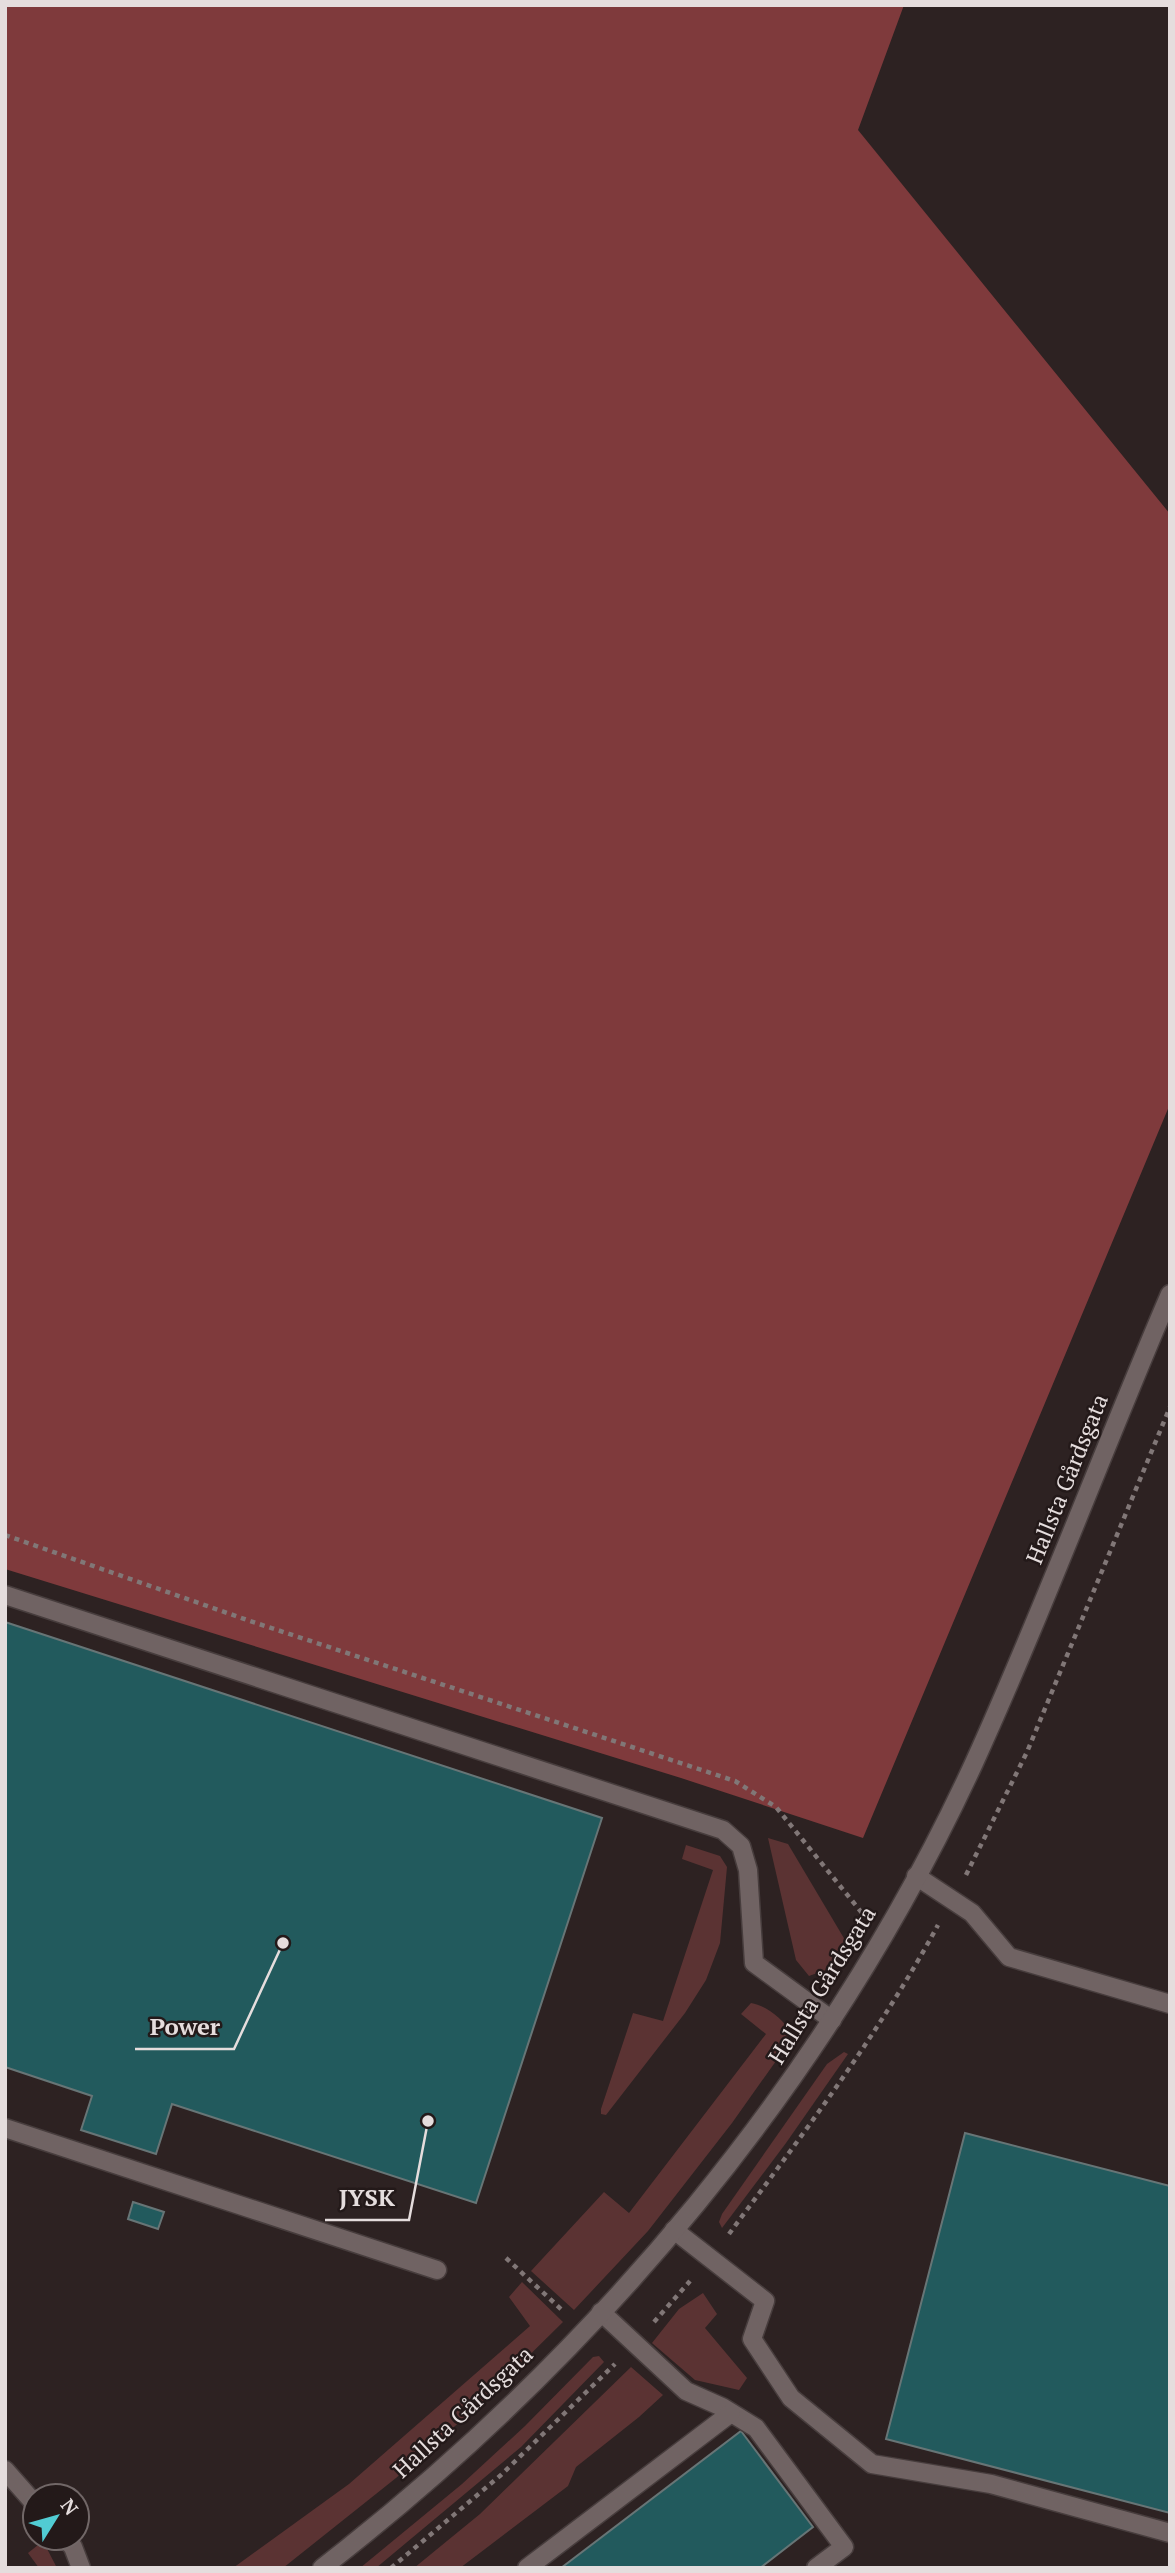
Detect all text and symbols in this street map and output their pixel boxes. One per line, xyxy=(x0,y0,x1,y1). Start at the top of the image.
street label: Hallsta Gårdsgata xyxy=(1018,1389,1115,1568)
street label: Hallsta Gårdsgata xyxy=(761,1900,883,2070)
callout: Power xyxy=(135,2004,234,2049)
text: Power xyxy=(150,2010,221,2042)
callout: JYSK xyxy=(325,2175,409,2220)
text: JYSK xyxy=(339,2181,396,2213)
street label: Hallsta Gårdsgata xyxy=(386,2338,540,2485)
north arrow xyxy=(21,2482,91,2552)
text: N xyxy=(56,2493,85,2520)

